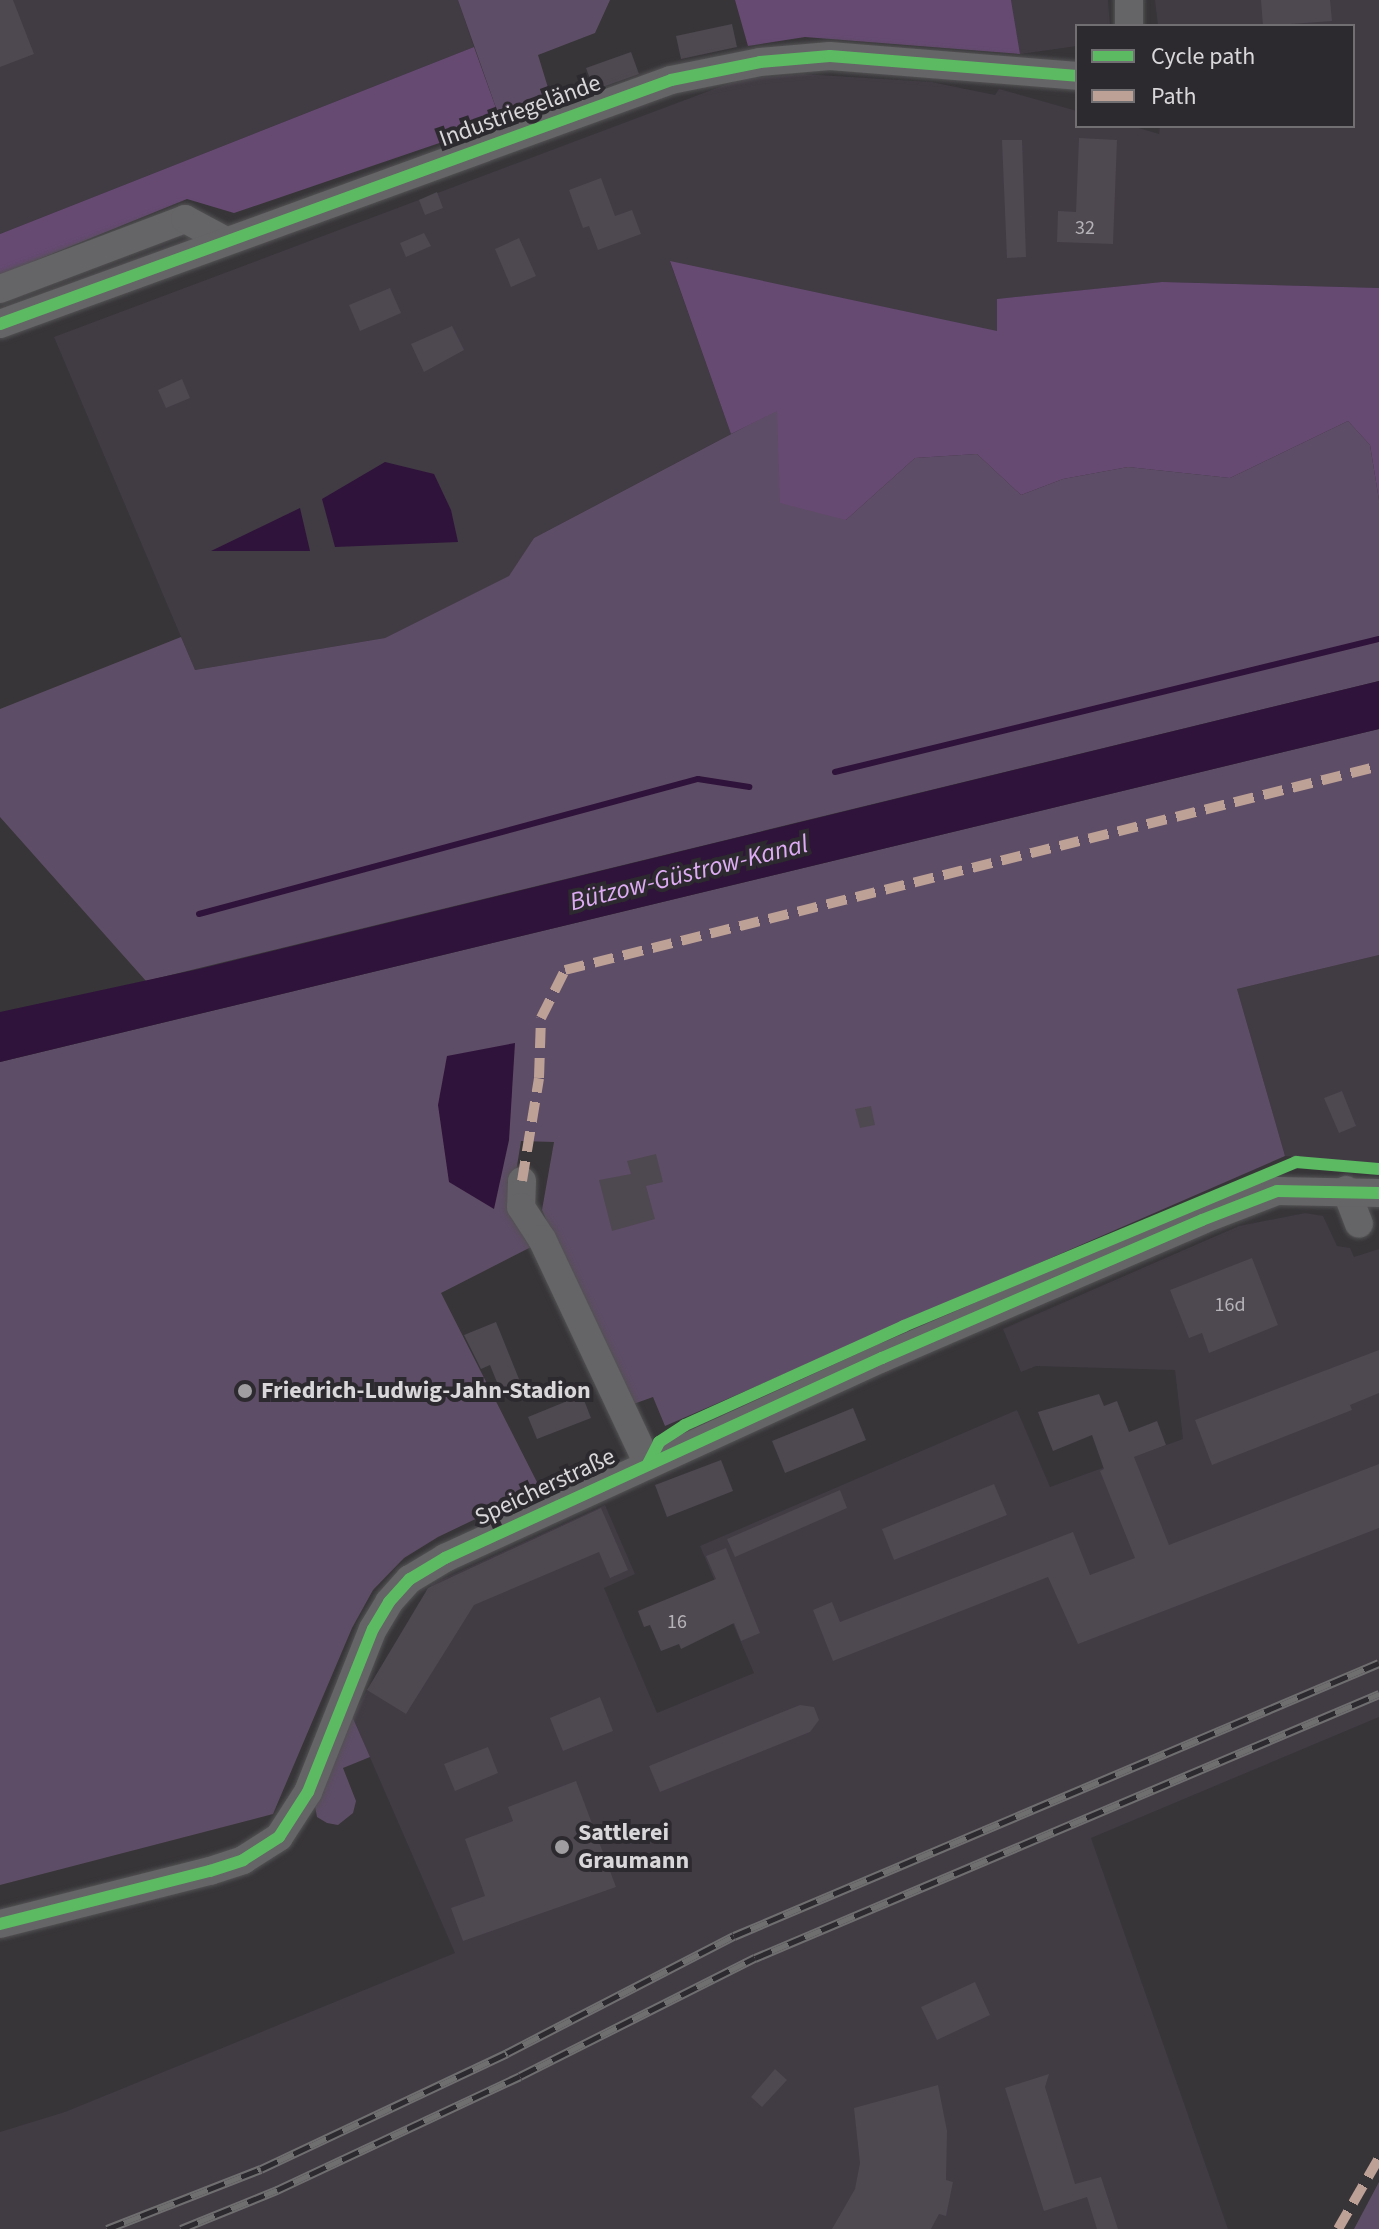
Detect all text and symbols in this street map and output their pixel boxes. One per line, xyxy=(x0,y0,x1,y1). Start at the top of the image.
legend xyxy=(1075,24,1355,128)
text: Cycle path xyxy=(1151,39,1255,74)
street label: Industriegelände xyxy=(435,68,605,154)
text: Path xyxy=(1151,79,1197,114)
house number: 32 xyxy=(1075,216,1095,240)
water label: Bützow-Güstrow-Kanal xyxy=(567,828,811,918)
house number: 16d xyxy=(1215,1293,1245,1317)
place label: Friedrich-Ludwig-Jahn-Stadion xyxy=(261,1377,591,1405)
marker: Friedrich-Ludwig-Jahn-Stadion xyxy=(236,1382,254,1400)
street label: Speicherstraße xyxy=(470,1442,620,1532)
house number: 16 xyxy=(667,1610,687,1634)
place label: Sattlerei Graumann xyxy=(578,1819,689,1875)
marker: Sattlerei Graumann xyxy=(553,1838,571,1856)

